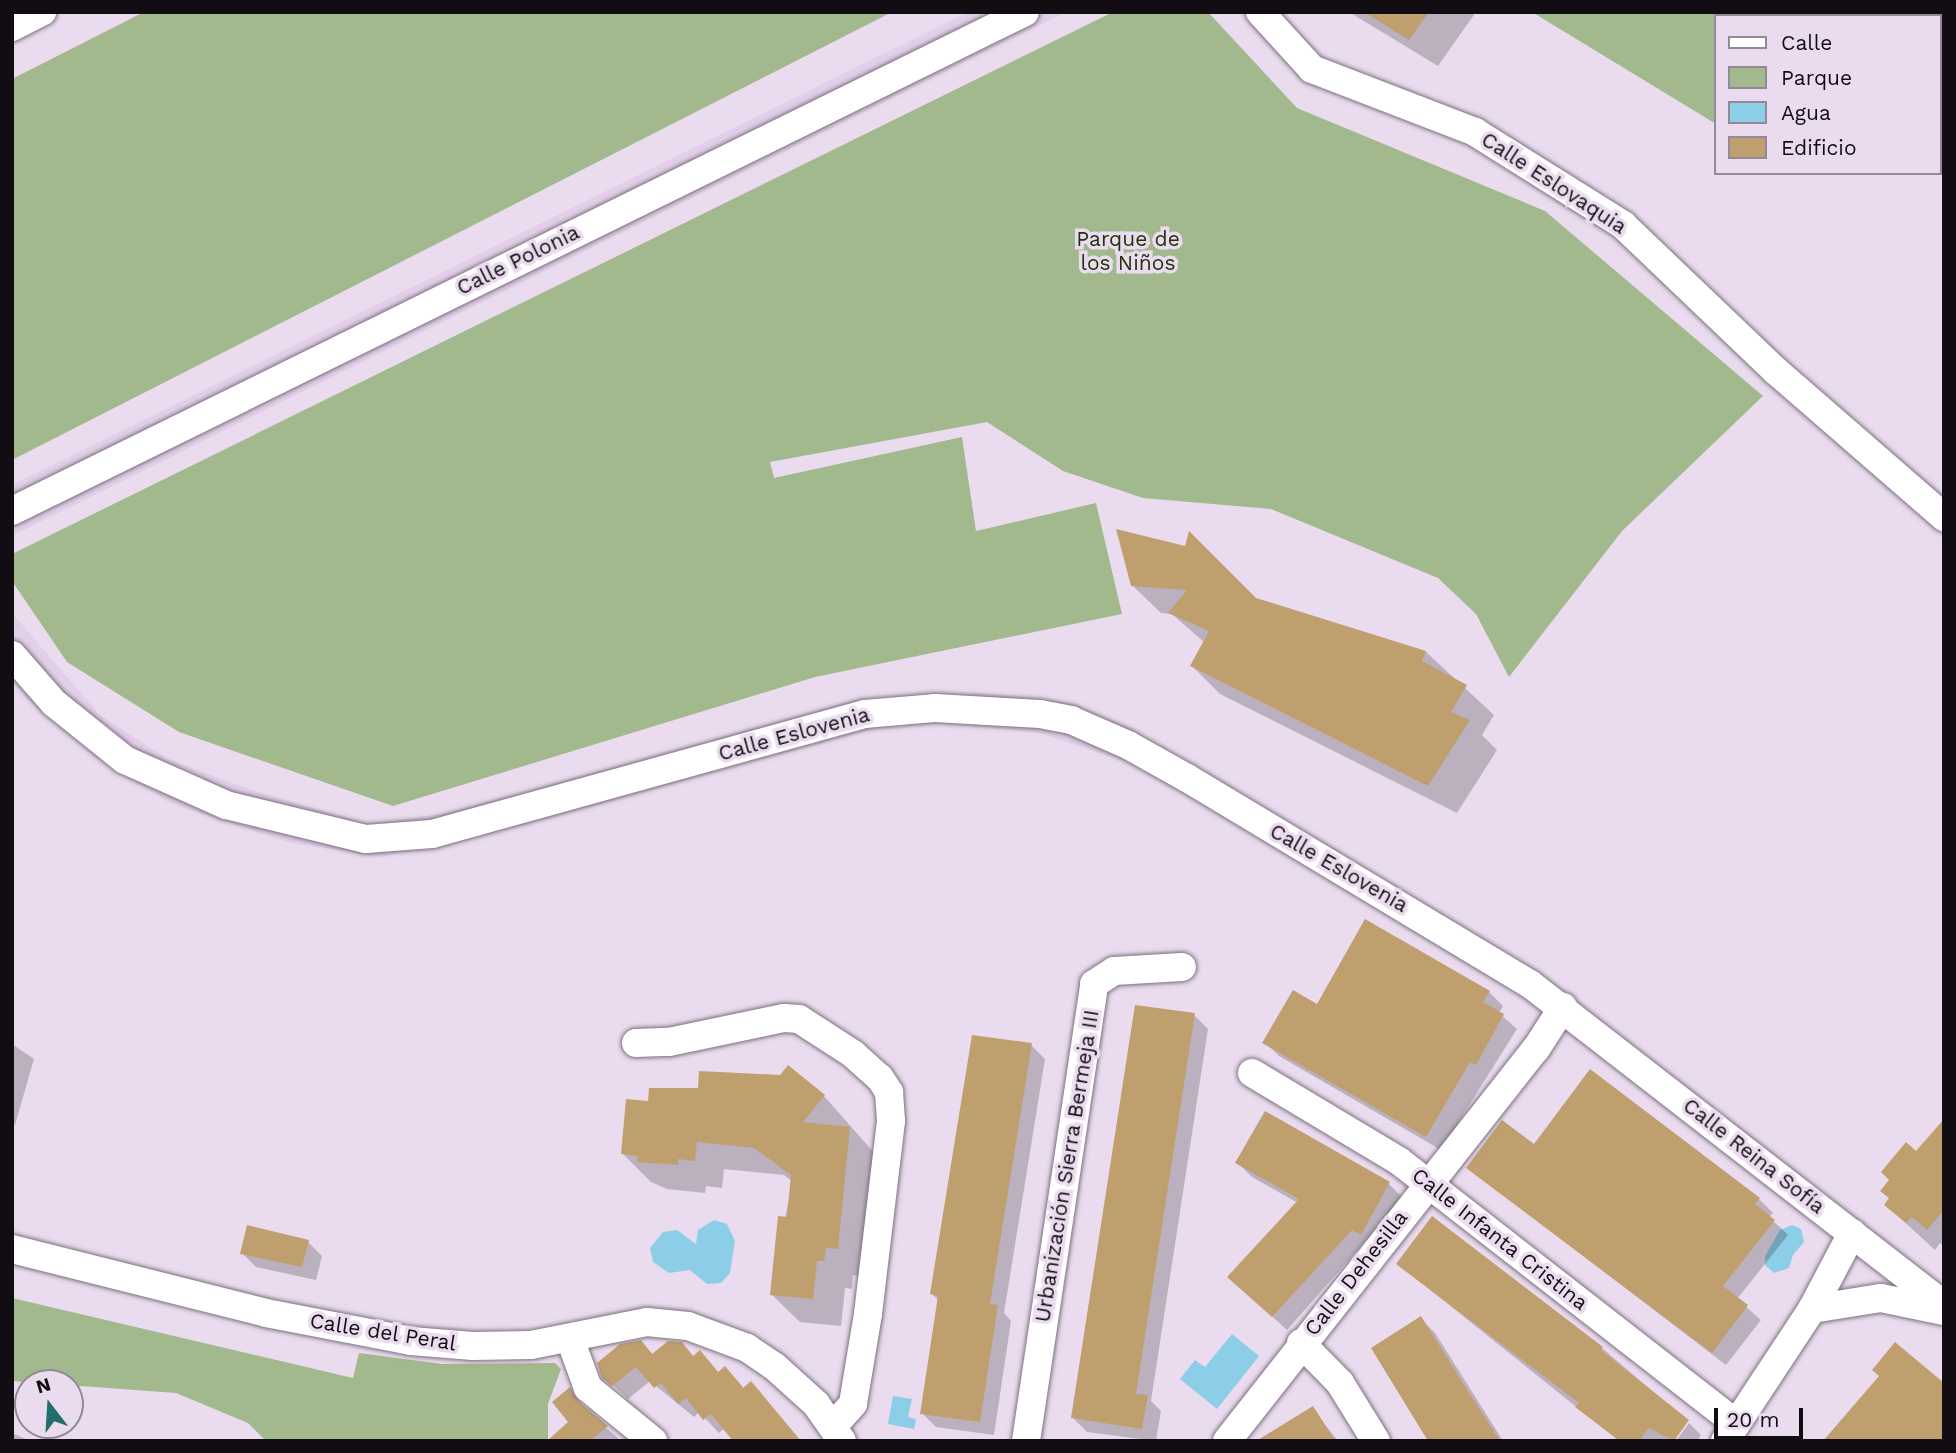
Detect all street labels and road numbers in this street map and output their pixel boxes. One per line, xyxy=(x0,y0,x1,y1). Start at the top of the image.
street label: Calle Eslovaquia xyxy=(1477,127,1631,239)
street label: Calle Polonia xyxy=(453,219,583,301)
street label: Calle Eslovenia xyxy=(716,702,872,766)
street label: Calle Eslovenia xyxy=(1265,818,1413,918)
street label: Urbanización Sierra Bermeja III xyxy=(1030,1008,1104,1324)
street label: Calle Reina Sofía xyxy=(1678,1093,1830,1219)
street label: Calle Infanta Cristina xyxy=(1407,1162,1593,1316)
street label: Calle Dehesilla xyxy=(1299,1205,1413,1341)
street label: Calle del Peral xyxy=(308,1308,458,1356)

